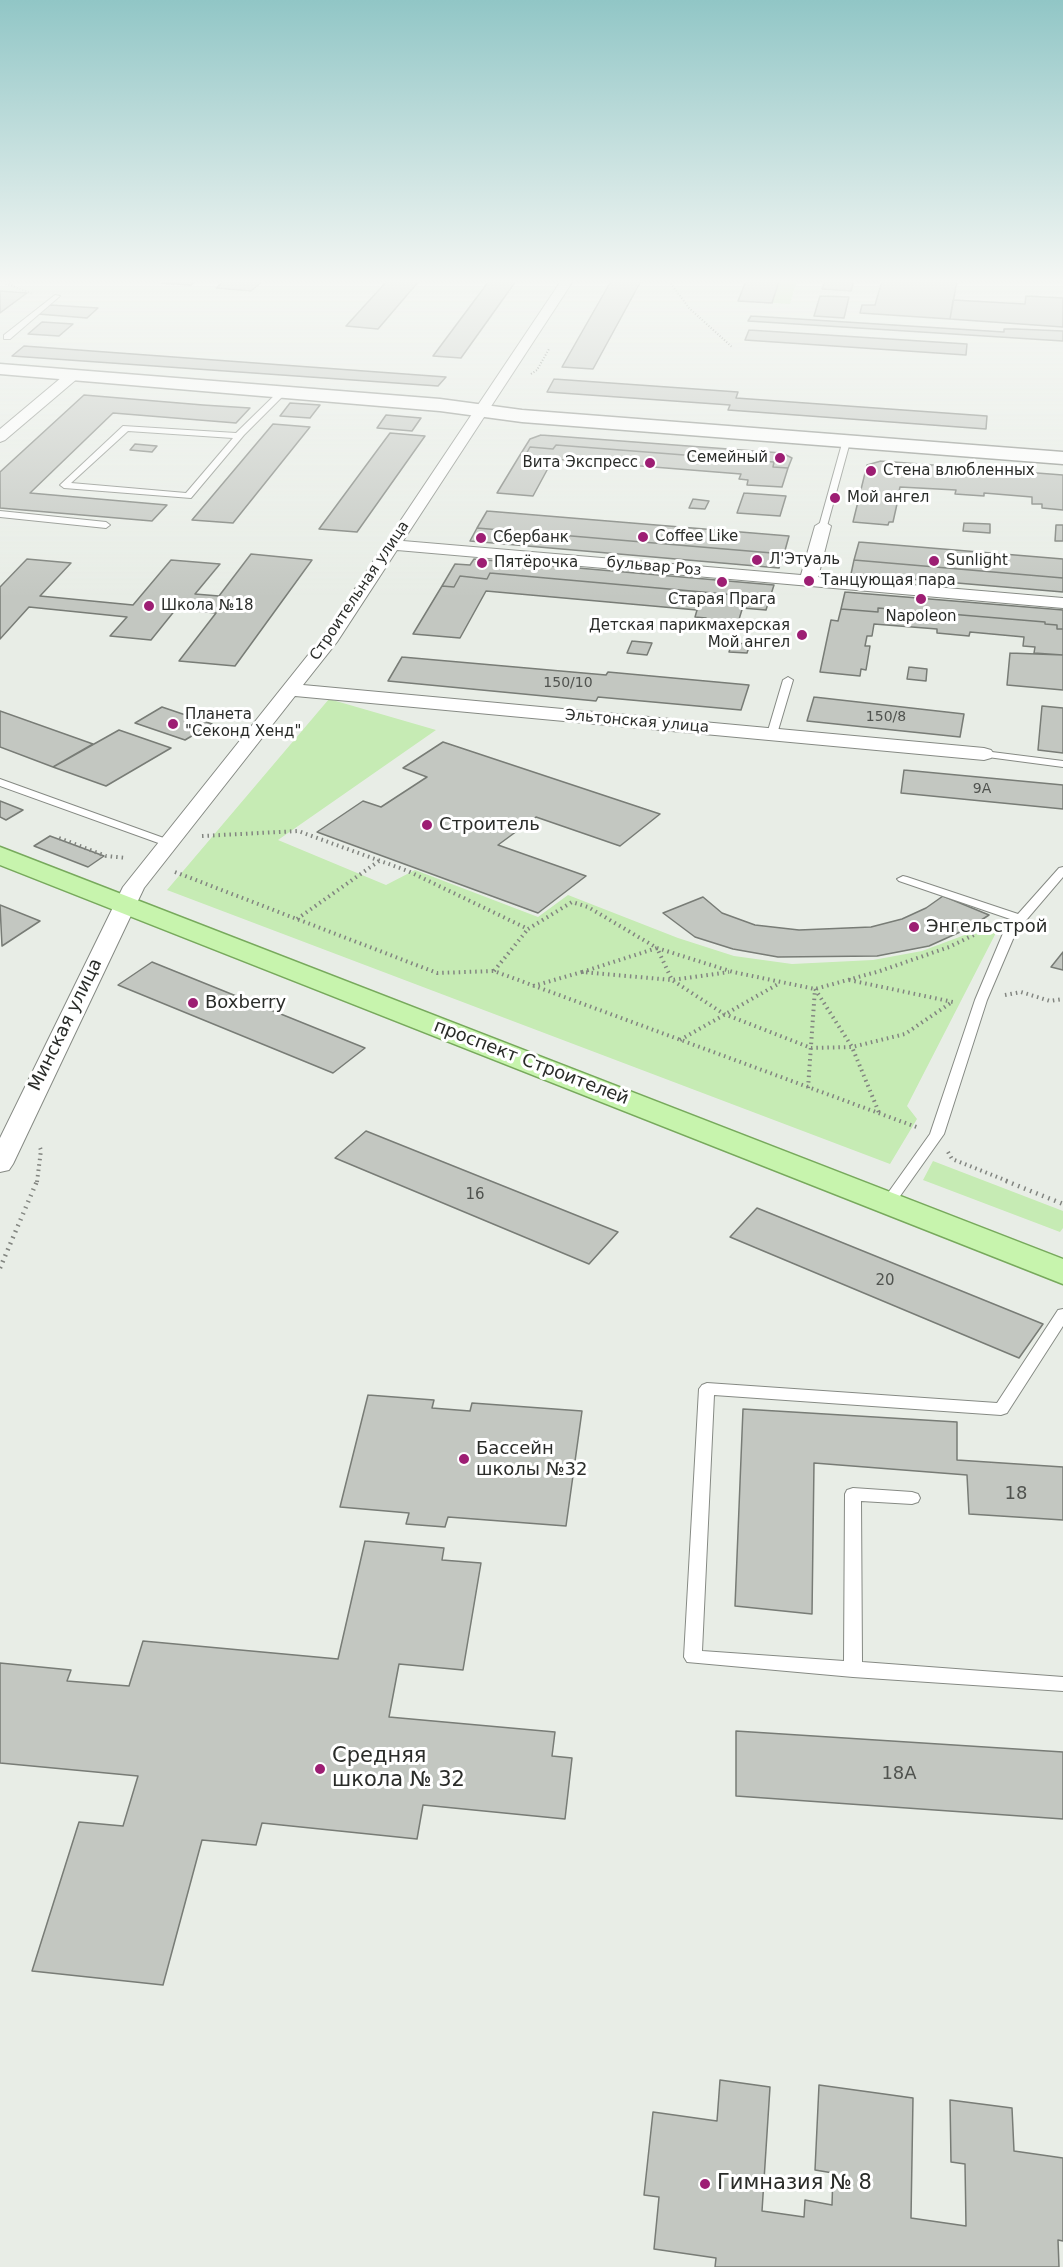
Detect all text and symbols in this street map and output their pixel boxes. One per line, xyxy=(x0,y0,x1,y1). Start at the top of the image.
place label: Семейный xyxy=(687,449,768,467)
marker: Семейный xyxy=(773,451,787,465)
place label: Вита Экспресс xyxy=(522,454,638,472)
marker: Вита Экспресс xyxy=(643,456,657,470)
place label: Стена влюбленных xyxy=(883,462,1035,480)
marker: Стена влюбленных xyxy=(864,464,878,478)
place label: Мой ангел xyxy=(847,489,929,507)
marker: Мой ангел xyxy=(828,491,842,505)
street label: Строительная улица xyxy=(307,518,413,664)
place label: Coffee Like xyxy=(655,528,738,546)
place label: Сбербанк xyxy=(493,529,569,547)
marker: Coffee Like xyxy=(636,530,650,544)
marker: Сбербанк xyxy=(474,531,488,545)
place label: Л'Этуаль xyxy=(769,551,840,569)
place label: Sunlight xyxy=(946,552,1008,570)
marker: Л'Этуаль xyxy=(750,553,764,567)
place label: Пятёрочка xyxy=(494,554,578,572)
street label: бульвар Роз xyxy=(606,554,702,580)
marker: Sunlight xyxy=(927,554,941,568)
marker: Пятёрочка xyxy=(475,556,489,570)
place label: Танцующая пара xyxy=(821,572,956,590)
marker: Танцующая пара xyxy=(802,574,816,588)
marker: Старая Прага xyxy=(715,575,729,589)
place label: Старая Прага xyxy=(668,591,776,609)
marker: Napoleon xyxy=(914,592,928,606)
place label: Школа №18 xyxy=(161,597,254,615)
marker: Школа №18 xyxy=(142,599,156,613)
place label: Napoleon xyxy=(885,608,957,626)
place label: Детская парикмахерская Мой ангел xyxy=(589,617,790,652)
marker: Детская парикмахерская Мой ангел xyxy=(795,628,809,642)
house number: 150/10 xyxy=(543,675,593,691)
place label: Планета "Секонд Хенд" xyxy=(185,706,301,741)
street label: Эльтонская улица xyxy=(564,707,710,737)
house number: 150/8 xyxy=(866,709,906,725)
marker: Планета "Секонд Хенд" xyxy=(166,717,180,731)
house number: 9А xyxy=(973,781,991,797)
place label: Строитель xyxy=(439,814,540,836)
marker: Строитель xyxy=(420,818,434,832)
place label: Энгельстрой xyxy=(926,916,1048,938)
marker: Энгельстрой xyxy=(907,920,921,934)
street label: Минская улица xyxy=(25,955,107,1095)
place label: Boxberry xyxy=(205,992,286,1014)
marker: Boxberry xyxy=(186,996,200,1010)
street label: проспект Строителей xyxy=(430,1016,632,1110)
house number: 16 xyxy=(465,1186,485,1204)
house number: 20 xyxy=(875,1272,895,1290)
place label: Бассейн школы №32 xyxy=(476,1438,587,1480)
marker: Бассейн школы №32 xyxy=(457,1452,471,1466)
house number: 18 xyxy=(1005,1483,1027,1505)
place label: Средняя школа № 32 xyxy=(332,1744,465,1794)
marker: Средняя школа № 32 xyxy=(313,1762,327,1776)
house number: 18А xyxy=(881,1763,917,1785)
place label: Гимназия № 8 xyxy=(717,2171,872,2197)
marker: Гимназия № 8 xyxy=(698,2177,712,2191)

